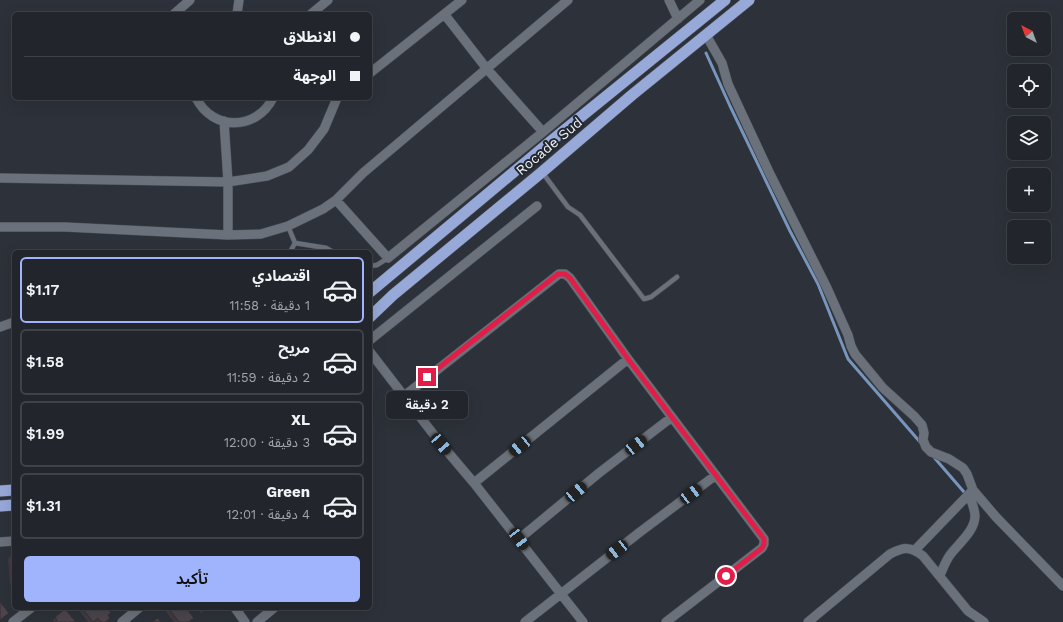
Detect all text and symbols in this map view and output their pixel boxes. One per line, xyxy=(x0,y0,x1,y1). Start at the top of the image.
north arrow xyxy=(1007,12,1051,56)
map controls xyxy=(1007,12,1051,264)
text: الانطلاق xyxy=(284,28,336,46)
button: locate xyxy=(1007,64,1051,108)
text: الوجهة xyxy=(293,67,336,85)
street label: Rocade Sud xyxy=(513,114,585,178)
button: layers xyxy=(1007,116,1051,160)
button: + xyxy=(1007,168,1051,212)
button: − xyxy=(1007,220,1051,264)
text: اقتصادي xyxy=(252,267,310,285)
icon: car xyxy=(322,272,358,308)
text: $1.17 xyxy=(26,281,59,299)
text: 1 دقيقة · 11:58 xyxy=(230,298,310,313)
text: مريح xyxy=(278,339,310,357)
icon: car xyxy=(322,344,358,380)
text: $1.58 xyxy=(26,353,64,371)
route end xyxy=(418,368,436,386)
text: 2 دقيقة · 11:59 xyxy=(227,370,310,385)
callout: 2 دقيقة xyxy=(386,391,468,419)
text: 2 دقيقة xyxy=(405,397,449,412)
text: XL xyxy=(291,411,310,429)
icon: car xyxy=(322,416,358,452)
text: $1.99 xyxy=(26,425,64,443)
car xyxy=(429,431,453,457)
car xyxy=(623,433,649,457)
car xyxy=(507,434,533,458)
text: 3 دقيقة · 12:00 xyxy=(224,435,310,450)
car xyxy=(563,480,589,504)
car xyxy=(678,482,704,506)
text: Green xyxy=(266,483,310,501)
icon: car xyxy=(322,488,358,524)
text: $1.31 xyxy=(26,497,61,515)
text: 4 دقيقة · 12:01 xyxy=(227,507,310,522)
car xyxy=(507,526,531,552)
car xyxy=(604,538,630,562)
button: تأكيد xyxy=(24,556,360,602)
route start xyxy=(717,567,735,585)

